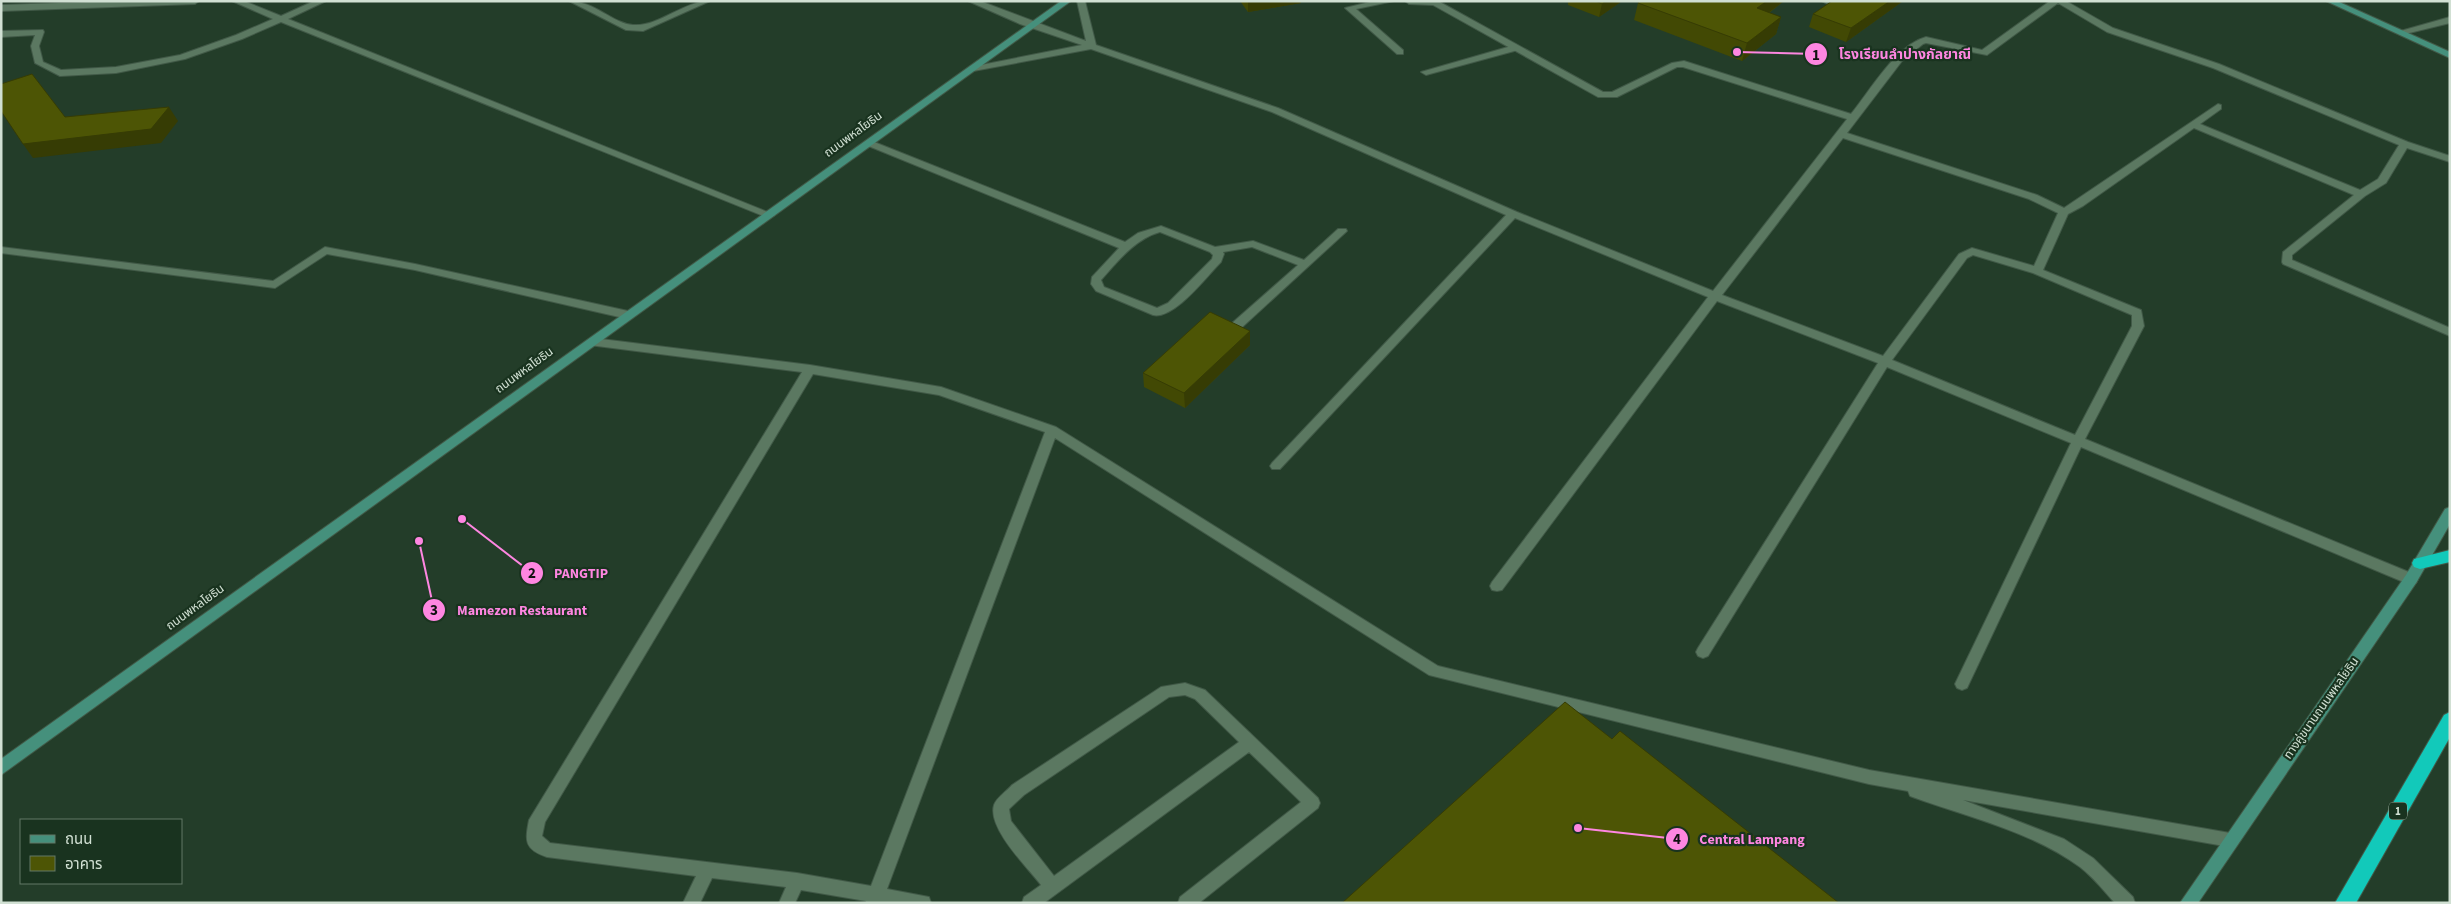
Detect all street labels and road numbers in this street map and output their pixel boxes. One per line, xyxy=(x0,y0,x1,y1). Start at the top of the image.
street label: ถนนพหลโยธิน xyxy=(821,107,886,161)
street label: ถนนพหลโยธิน xyxy=(492,343,557,397)
street label: ถนนพหลโยธิน xyxy=(163,580,228,634)
street label: ทางคู่ขนานถนนพหลโยธิน xyxy=(2280,654,2363,763)
road number: 1 xyxy=(2389,802,2407,819)

